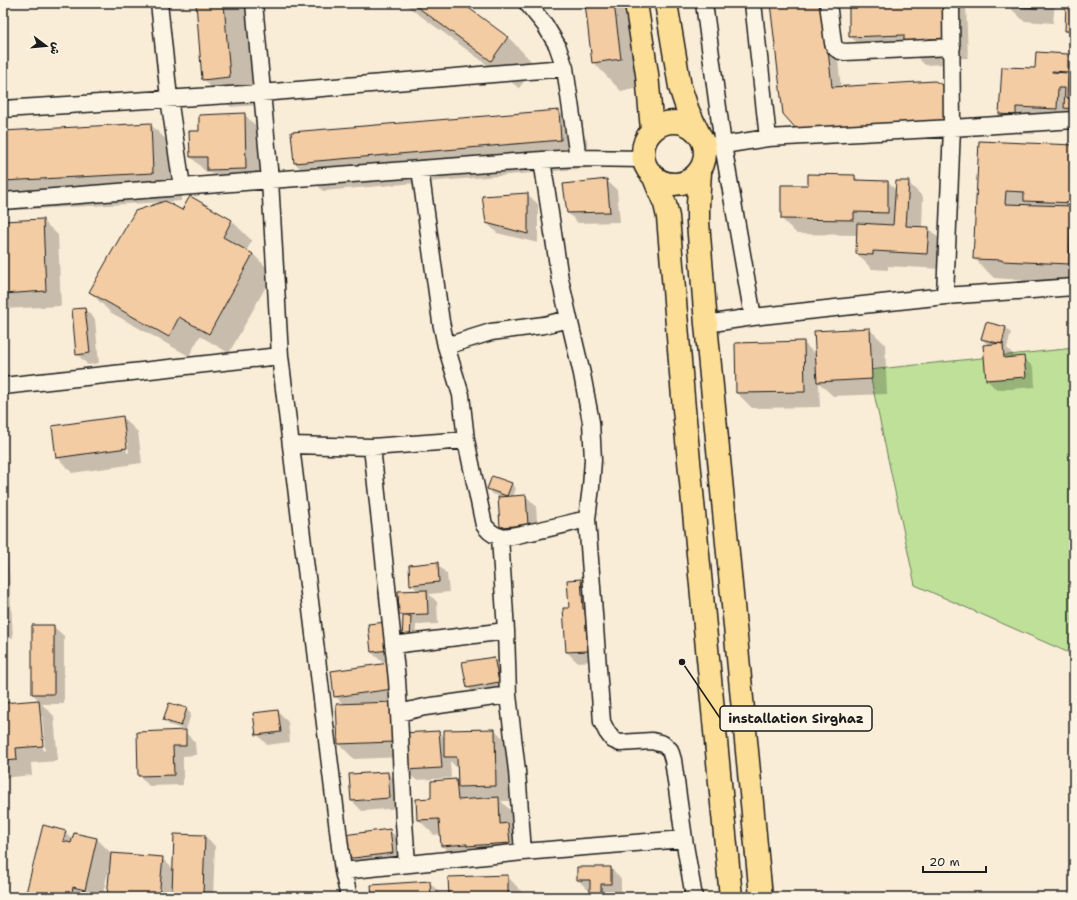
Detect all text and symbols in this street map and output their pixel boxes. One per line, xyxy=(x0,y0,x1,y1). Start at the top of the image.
north arrow xyxy=(26,26,66,66)
text: ش xyxy=(46,41,64,57)
callout: installation Sirghaz xyxy=(720,706,872,731)
text: installation Sirghaz xyxy=(728,710,864,727)
scale bar xyxy=(923,848,986,874)
text: 20 m xyxy=(929,854,960,870)

